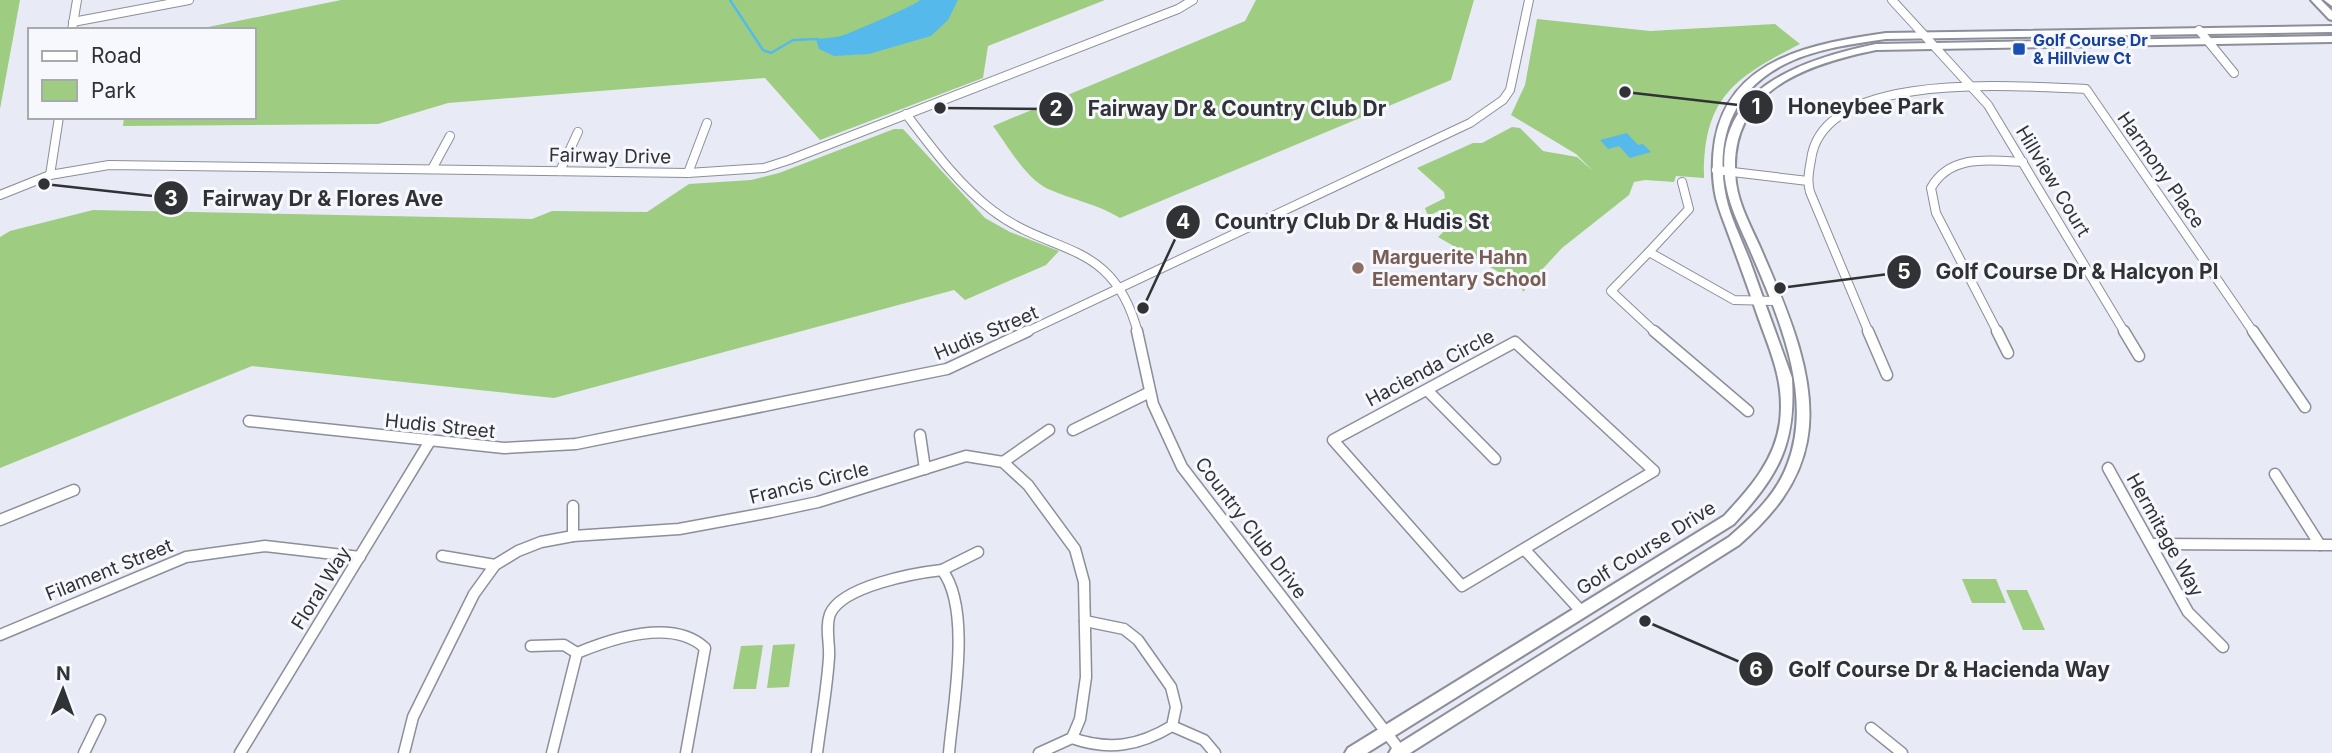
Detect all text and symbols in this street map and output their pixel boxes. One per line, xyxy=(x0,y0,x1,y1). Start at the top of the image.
legend xyxy=(28,28,256,119)
place label: Golf Course Dr & Hillview Ct xyxy=(2033,30,2148,68)
marker: Golf Course Dr & Hillview Ct xyxy=(2011,41,2027,57)
text: Road xyxy=(91,43,142,68)
text: Park xyxy=(91,78,136,103)
callout: Honeybee Park xyxy=(1739,86,1958,128)
callout: Fairway Dr & Country Club Dr xyxy=(1039,88,1400,130)
text: 1 xyxy=(1751,94,1761,119)
text: Honeybee Park xyxy=(1788,94,1945,119)
text: 2 xyxy=(1049,96,1063,121)
text: Fairway Dr & Country Club Dr xyxy=(1088,96,1387,121)
street label: Harmony Place xyxy=(2112,107,2210,233)
street label: Hillview Court xyxy=(2011,121,2095,241)
street label: Fairway Drive xyxy=(549,143,671,169)
callout: Fairway Dr & Flores Ave xyxy=(153,177,457,219)
text: 3 xyxy=(164,186,178,211)
text: Fairway Dr & Flores Ave xyxy=(203,186,443,211)
callout: Country Club Dr & Hudis St xyxy=(1165,201,1503,243)
text: 4 xyxy=(1176,209,1190,234)
text: Country Club Dr & Hudis St xyxy=(1215,209,1490,234)
place label: Marguerite Hahn Elementary School xyxy=(1372,246,1546,291)
callout: Golf Course Dr & Halcyon Pl xyxy=(1887,251,2233,293)
text: 5 xyxy=(1897,259,1911,284)
text: Golf Course Dr & Halcyon Pl xyxy=(1936,259,2218,284)
marker: Marguerite Hahn Elementary School xyxy=(1350,260,1366,276)
street label: Hudis Street xyxy=(931,301,1041,365)
street label: Hacienda Circle xyxy=(1362,325,1498,411)
street label: Hudis Street xyxy=(384,409,496,443)
street label: Country Club Drive xyxy=(1190,453,1312,603)
street label: Francis Circle xyxy=(747,457,871,509)
street label: Hermitage Way xyxy=(2122,469,2209,601)
street label: Golf Course Drive xyxy=(1572,496,1720,600)
street label: Filament Street xyxy=(42,534,176,606)
street label: Floral Way xyxy=(286,542,356,634)
callout: Golf Course Dr & Hacienda Way xyxy=(1739,648,2124,690)
north arrow xyxy=(28,655,98,725)
text: 6 xyxy=(1749,657,1763,682)
text: Golf Course Dr & Hacienda Way xyxy=(1788,657,2110,682)
text: N xyxy=(56,662,71,685)

